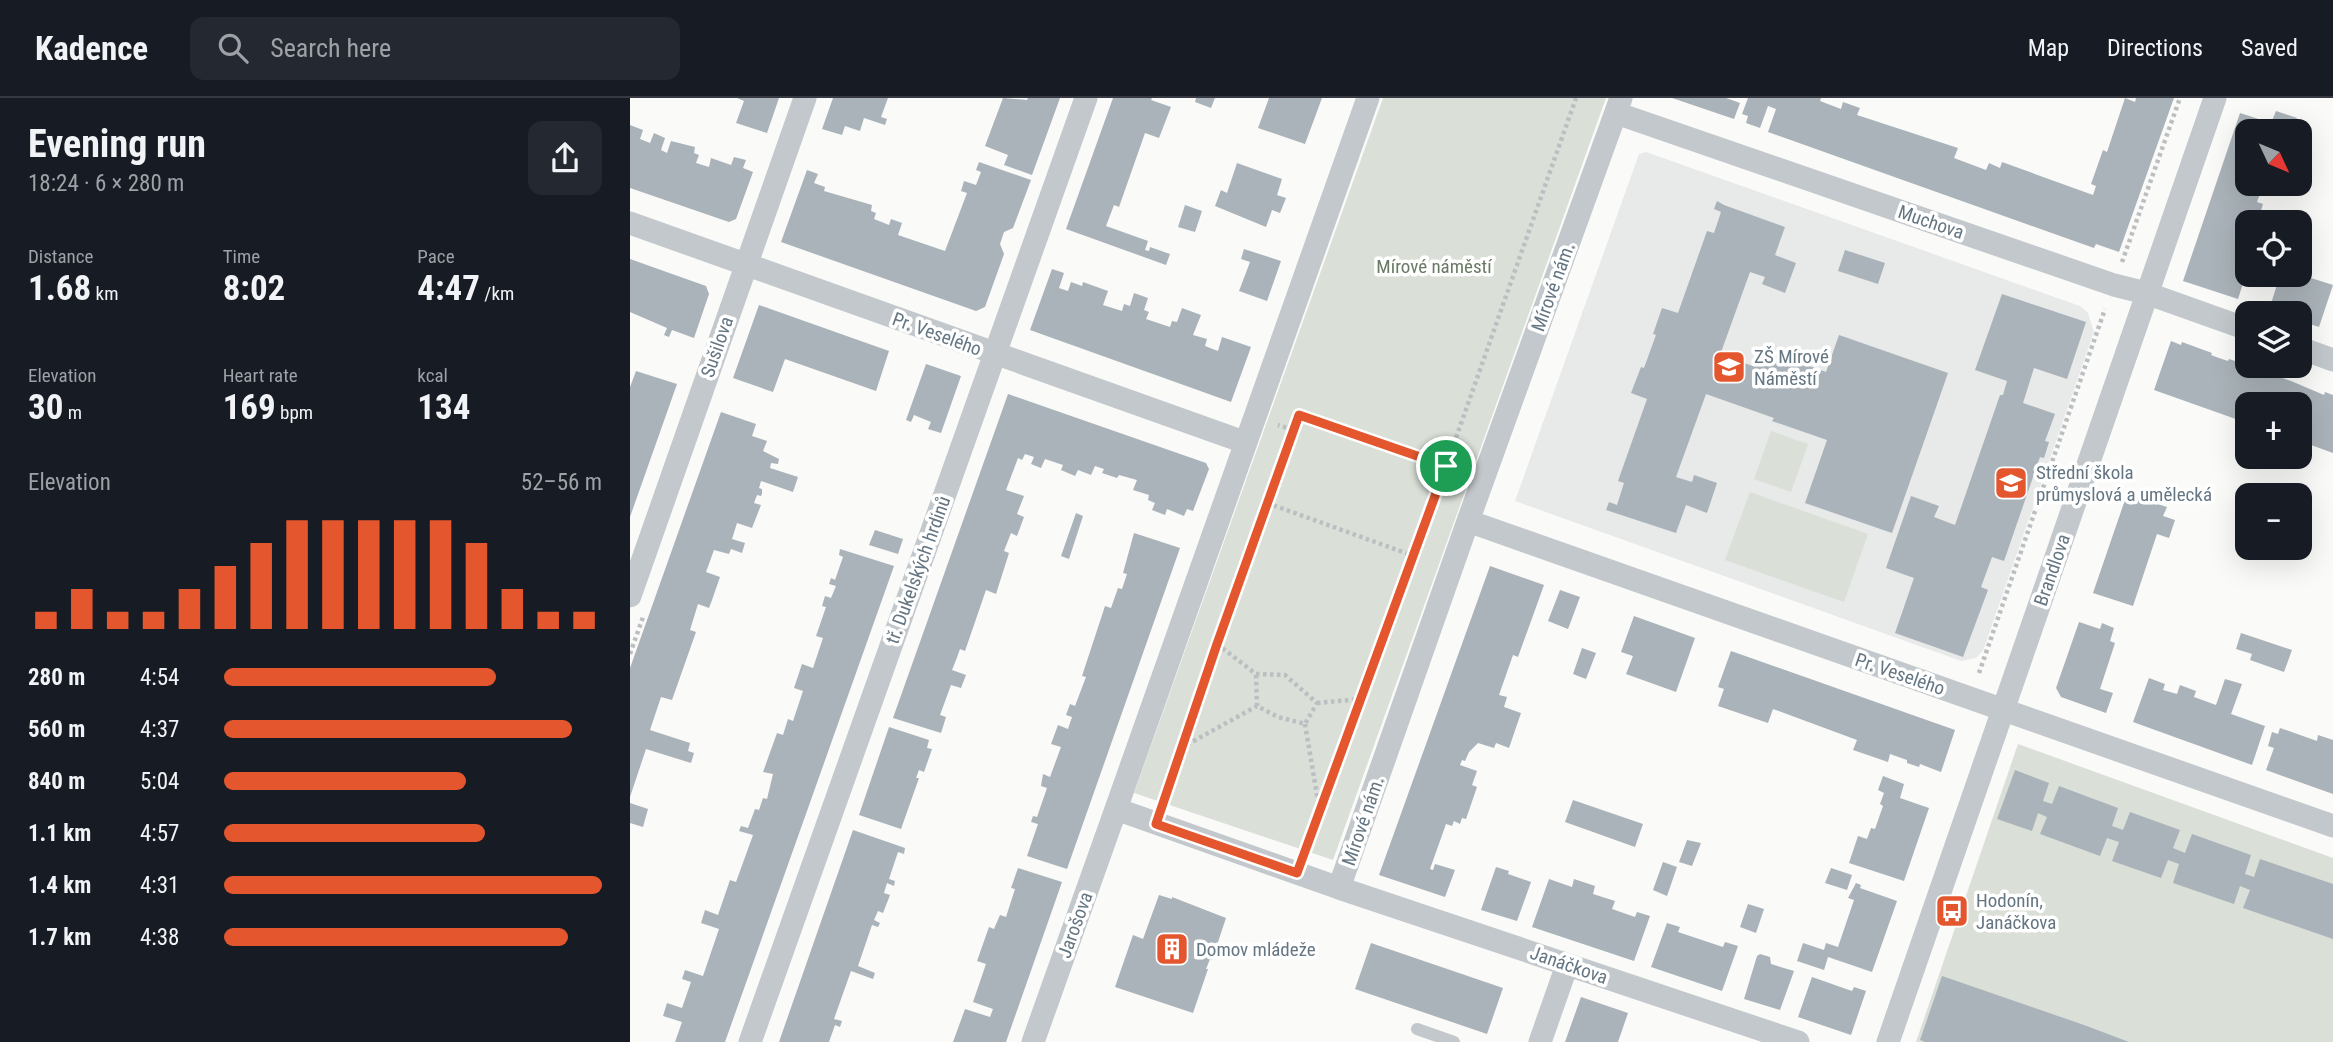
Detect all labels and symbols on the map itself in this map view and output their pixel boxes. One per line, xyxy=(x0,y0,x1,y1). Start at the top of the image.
north arrow xyxy=(2235,119,2312,196)
street label: Muchova xyxy=(1895,200,1967,244)
street label: Mírové nám. xyxy=(1526,240,1580,334)
park label: Mírové náměstí xyxy=(1376,255,1493,278)
street label: Pr. Veselého xyxy=(889,307,985,361)
street label: Sušilova xyxy=(696,314,738,380)
place label: ZŠ Mírové Náměstí xyxy=(1754,345,1829,390)
school or university icon: ZŠ Mírové Náměstí xyxy=(1710,348,1748,386)
pin xyxy=(1416,436,1476,496)
place label: Střední škola průmyslová a umělecká xyxy=(2036,461,2212,506)
school or university icon: Střední škola průmyslová a umělecká xyxy=(1992,464,2030,502)
street label: tř. Dukelských hrdinů xyxy=(881,493,955,647)
street label: Brandlova xyxy=(2029,531,2075,609)
street label: Pr. Veselého xyxy=(1852,648,1948,700)
street label: Mírové nám. xyxy=(1337,773,1389,869)
street label: Jarošova xyxy=(1052,889,1098,961)
place label: Hodonín, Janáčkova xyxy=(1976,889,2056,934)
bus stop icon: Hodonín, Janáčkova xyxy=(1933,892,1971,930)
building icon: Domov mládeže xyxy=(1153,930,1191,968)
place label: Domov mládeže xyxy=(1196,938,1316,961)
street label: Janáčkova xyxy=(1527,941,1611,989)

